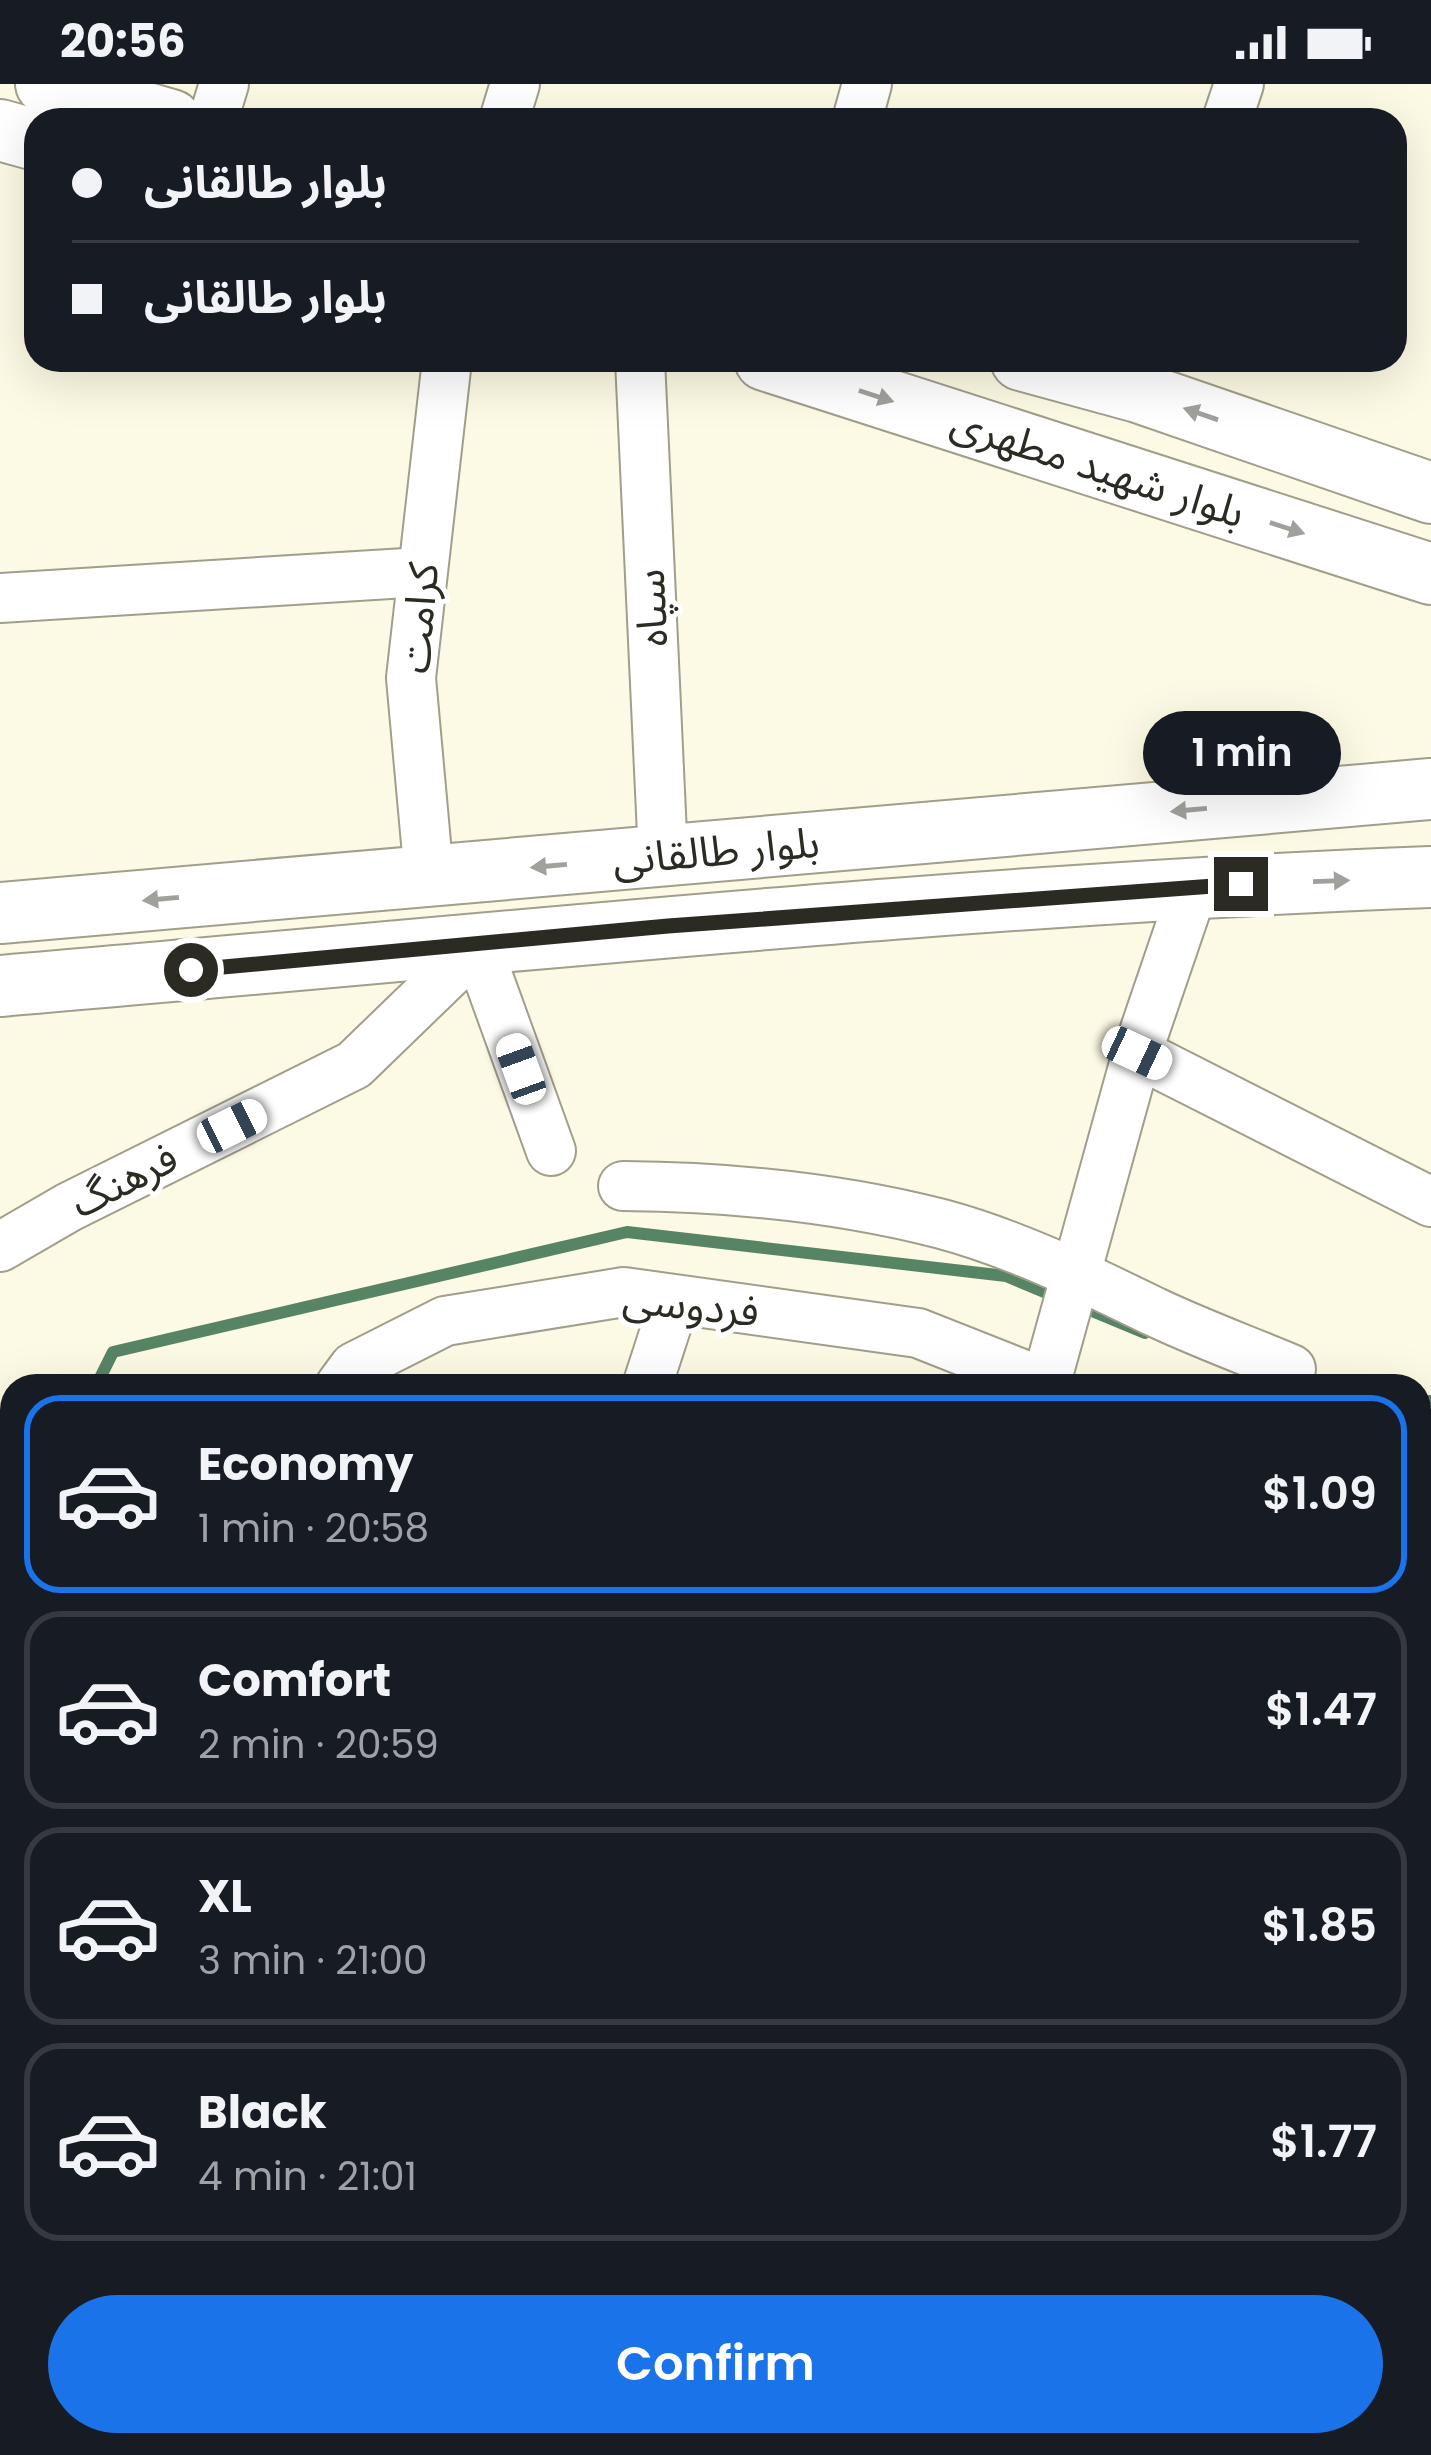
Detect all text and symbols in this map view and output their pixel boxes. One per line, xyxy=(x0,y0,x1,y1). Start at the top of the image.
text: 20:56 xyxy=(60,10,186,73)
text: بلوار طالقانی xyxy=(144,151,387,214)
text: بلوار طالقانی xyxy=(144,266,387,329)
one-way arrow xyxy=(858,387,895,406)
street label: بلوار شهید مطهری xyxy=(944,392,1252,542)
one-way arrow xyxy=(1183,404,1219,422)
one-way arrow xyxy=(1269,519,1306,538)
street label: کرامت xyxy=(385,560,453,676)
street label: سپاه xyxy=(620,568,682,648)
callout: 1 min xyxy=(1142,710,1340,794)
text: 1 min xyxy=(1192,725,1292,780)
one-way arrow xyxy=(1170,801,1207,820)
street label: بلوار طالقانی xyxy=(610,813,822,889)
one-way arrow xyxy=(530,856,567,875)
route end xyxy=(1214,857,1268,911)
one-way arrow xyxy=(1313,871,1351,890)
one-way arrow xyxy=(142,890,179,909)
route start xyxy=(164,943,218,997)
car xyxy=(1097,1021,1177,1085)
car xyxy=(492,1029,550,1109)
car xyxy=(192,1094,272,1158)
street label: فرهنگ xyxy=(60,1128,188,1232)
street label: فردوسی xyxy=(620,1269,762,1341)
text: Economy xyxy=(198,1433,413,1496)
icon: car xyxy=(54,1440,162,1548)
text: $1.09 xyxy=(1262,1462,1377,1525)
text: 1 min · 20:58 xyxy=(198,1501,429,1556)
text: Comfort xyxy=(198,1649,391,1712)
icon: car xyxy=(54,1656,162,1764)
text: $1.47 xyxy=(1265,1678,1377,1741)
text: 2 min · 20:59 xyxy=(198,1717,439,1772)
text: XL xyxy=(198,1865,252,1928)
icon: car xyxy=(54,1872,162,1980)
text: $1.85 xyxy=(1262,1894,1377,1957)
text: 3 min · 21:00 xyxy=(198,1933,427,1988)
text: Black xyxy=(198,2081,327,2144)
icon: car xyxy=(54,2088,162,2196)
text: $1.77 xyxy=(1270,2110,1377,2173)
text: 4 min · 21:01 xyxy=(198,2149,417,2204)
button: Confirm xyxy=(48,2295,1383,2433)

